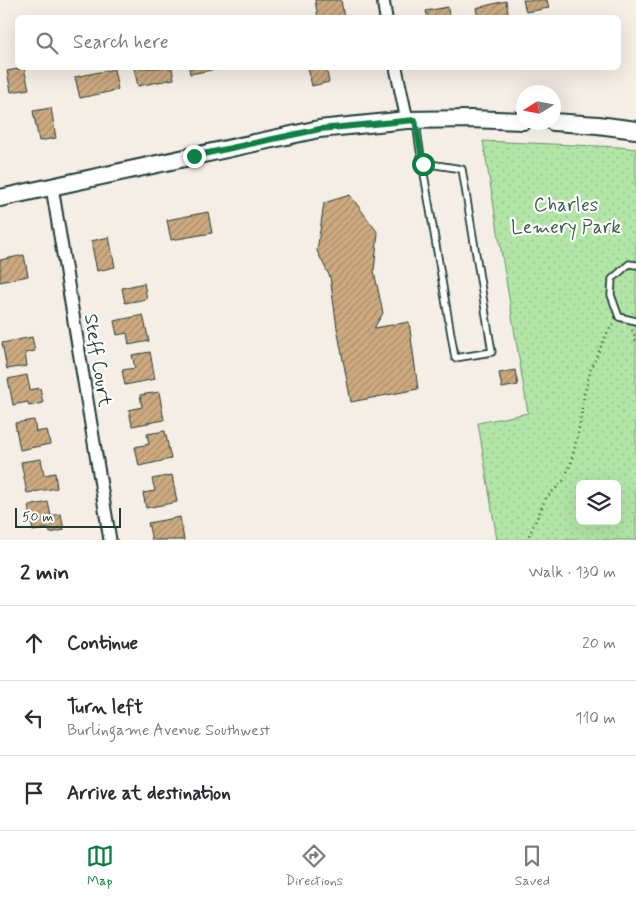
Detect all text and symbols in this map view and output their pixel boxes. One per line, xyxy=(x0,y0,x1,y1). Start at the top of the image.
search box xyxy=(15,15,621,70)
icon: search xyxy=(33,29,61,57)
text: Search here xyxy=(73,30,169,55)
north arrow xyxy=(516,85,561,130)
route end xyxy=(183,145,206,168)
route start xyxy=(412,153,435,176)
park label: Charles Lemery Park xyxy=(511,193,621,241)
street label: Steff Court xyxy=(78,312,117,409)
map controls xyxy=(576,480,621,525)
button: layers xyxy=(576,480,621,525)
scale bar xyxy=(15,505,121,528)
text: 50 m xyxy=(22,508,53,526)
text: 2 min xyxy=(20,559,69,587)
text: Walk · 130 m xyxy=(529,562,616,583)
icon: ahead xyxy=(20,629,48,657)
text: Continue xyxy=(67,631,138,656)
text: 20 m xyxy=(582,633,616,654)
text: Turn left xyxy=(67,695,143,720)
icon: left xyxy=(20,704,48,732)
text: 110 m xyxy=(575,708,616,729)
text: Burlingame Avenue Southwest xyxy=(67,720,270,741)
icon: arrive xyxy=(20,779,48,807)
text: Arrive at destination xyxy=(67,781,231,806)
tab: Map xyxy=(86,842,114,890)
tab: Directions xyxy=(286,842,343,890)
tab: Saved xyxy=(515,842,550,890)

